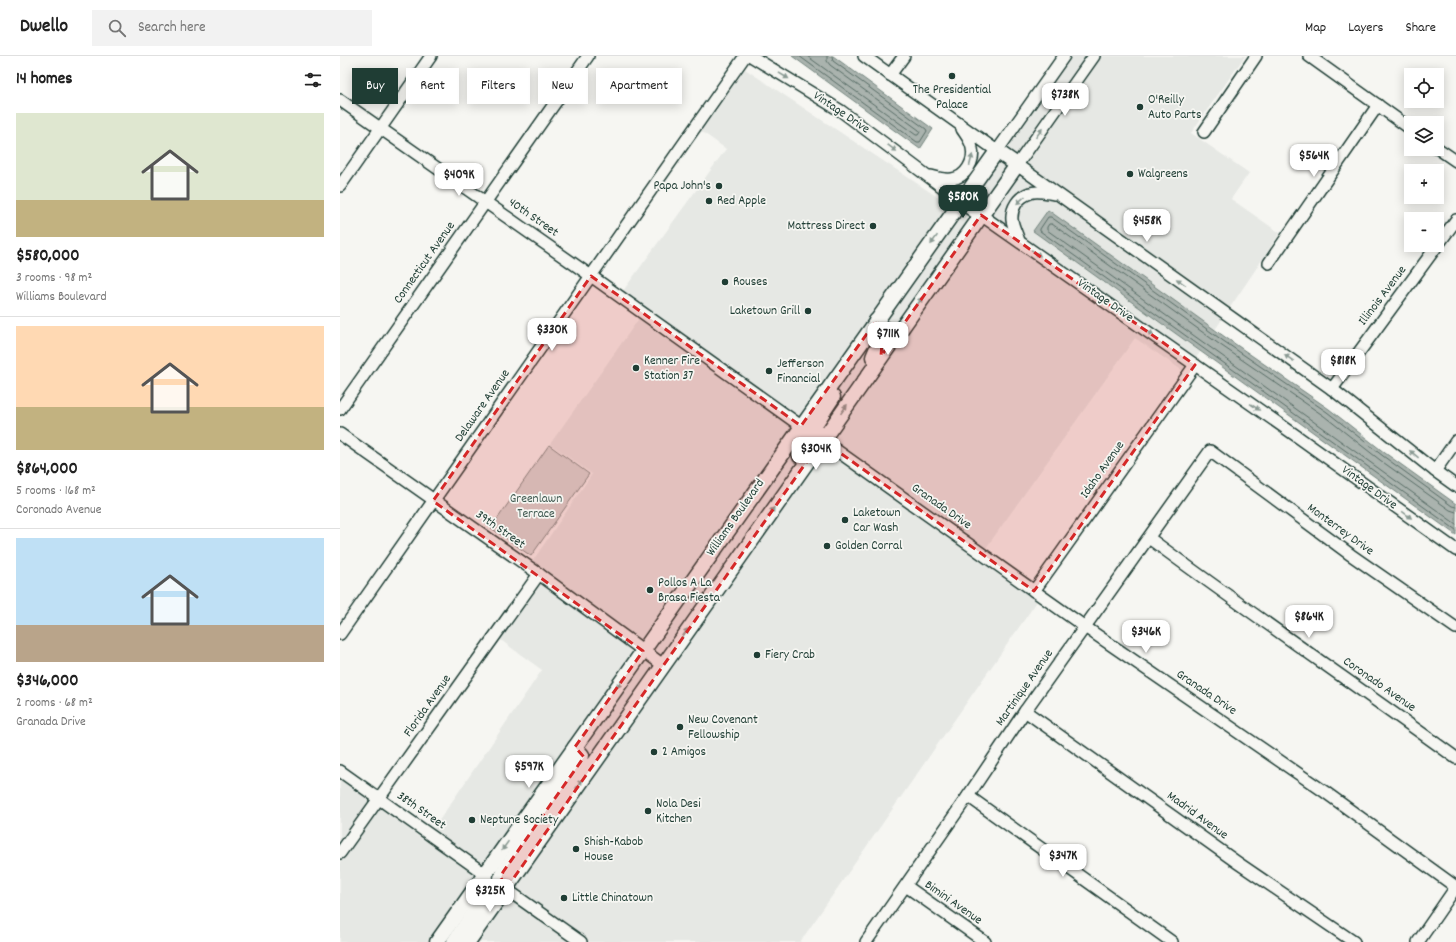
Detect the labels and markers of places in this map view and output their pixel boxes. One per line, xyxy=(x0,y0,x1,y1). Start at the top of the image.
marker: The Presidential Palace xyxy=(947,71,957,81)
place label: The Presidential Palace xyxy=(913,81,991,115)
pin: $738K xyxy=(1037,83,1093,117)
place label: O'Reilly Auto Parts xyxy=(1148,91,1201,125)
marker: O'Reilly Auto Parts xyxy=(1135,102,1145,112)
pin: $564K xyxy=(1286,144,1342,178)
pin: $409K xyxy=(431,163,487,197)
place label: Walgreens xyxy=(1138,165,1188,184)
marker: Walgreens xyxy=(1125,169,1135,179)
place label: Papa John's xyxy=(653,177,711,196)
marker: Papa John's xyxy=(714,181,724,191)
pin: $580K xyxy=(935,185,991,219)
place label: Red Apple xyxy=(717,192,766,211)
marker: Red Apple xyxy=(704,196,714,206)
pin: $458K xyxy=(1119,209,1175,243)
place label: Mattress Direct xyxy=(788,217,865,236)
marker: Mattress Direct xyxy=(868,221,878,231)
place label: Rouses xyxy=(733,273,767,292)
marker: Rouses xyxy=(720,277,730,287)
place label: Laketown Grill xyxy=(730,302,800,321)
marker: Laketown Grill xyxy=(803,306,813,316)
pin: $330K xyxy=(524,318,580,352)
pin: $711K xyxy=(860,322,916,356)
pin: $818K xyxy=(1315,349,1371,383)
place label: Kenner Fire Station 37 xyxy=(644,352,700,386)
place label: Jefferson Financial xyxy=(777,355,824,389)
marker: Kenner Fire Station 37 xyxy=(631,363,641,373)
marker: Jefferson Financial xyxy=(764,366,774,376)
pin: $304K xyxy=(788,437,844,471)
place label: Laketown Car Wash xyxy=(853,504,900,538)
marker: Laketown Car Wash xyxy=(840,515,850,525)
place label: Golden Corral xyxy=(835,537,902,556)
marker: Golden Corral xyxy=(822,541,832,551)
place label: Pollos A La Brasa Fiesta xyxy=(658,574,721,608)
marker: Pollos A La Brasa Fiesta xyxy=(645,585,655,595)
pin: $864K xyxy=(1281,605,1337,639)
pin: $346K xyxy=(1118,620,1174,654)
place label: Fiery Crab xyxy=(765,646,815,665)
marker: Fiery Crab xyxy=(752,650,762,660)
place label: New Covenant Fellowship xyxy=(688,711,758,745)
marker: New Covenant Fellowship xyxy=(675,722,685,732)
place label: 2 Amigos xyxy=(662,743,706,762)
marker: 2 Amigos xyxy=(649,747,659,757)
pin: $597K xyxy=(501,755,557,789)
place label: Nola Desi Kitchen xyxy=(656,795,701,829)
marker: Nola Desi Kitchen xyxy=(643,806,653,816)
place label: Neptune Society xyxy=(480,811,559,830)
marker: Neptune Society xyxy=(467,815,477,825)
place label: Shish-Kabob House xyxy=(584,833,643,867)
marker: Shish-Kabob House xyxy=(571,844,581,854)
pin: $347K xyxy=(1035,844,1091,878)
pin: $325K xyxy=(462,879,518,913)
place label: Little Chinatown xyxy=(572,889,653,908)
marker: Little Chinatown xyxy=(559,893,569,903)

